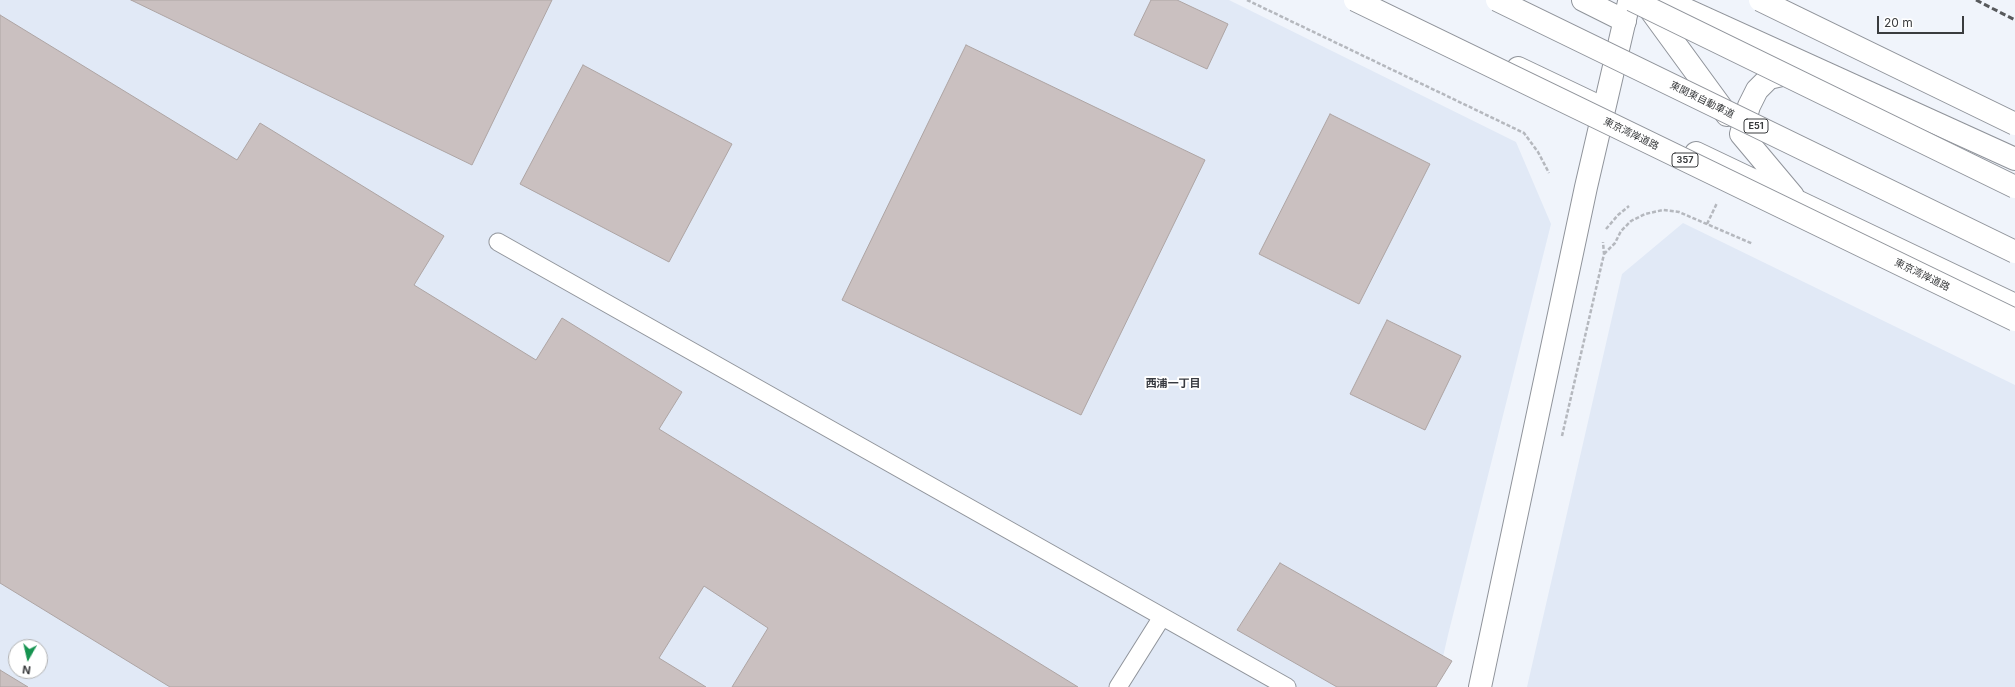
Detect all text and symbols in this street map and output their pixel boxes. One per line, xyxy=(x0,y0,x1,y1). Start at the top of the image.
scale bar xyxy=(1879,8,1966,34)
text: 20 m xyxy=(1884,15,1913,30)
street label: 東関東自動車道 xyxy=(1668,79,1736,121)
street label: 東京湾岸道路 xyxy=(1601,115,1661,153)
road number: E51 xyxy=(1744,119,1768,133)
road number: 357 xyxy=(1672,153,1698,167)
street label: 東京湾岸道路 xyxy=(1892,256,1952,294)
district label: 西浦一丁目 xyxy=(1146,377,1200,391)
north arrow xyxy=(8,639,48,679)
text: N xyxy=(21,662,32,677)

